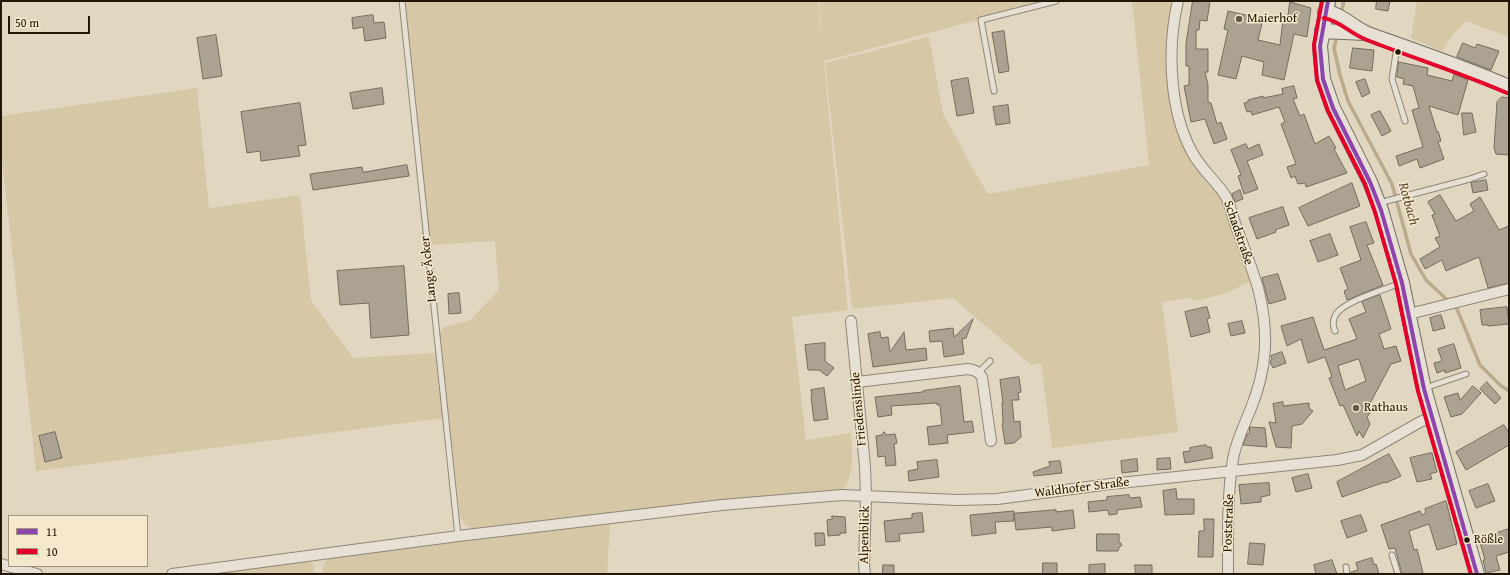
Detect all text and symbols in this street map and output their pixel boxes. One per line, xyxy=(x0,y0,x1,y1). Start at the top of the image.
scale bar xyxy=(10,8,92,34)
place label: Maierhof xyxy=(1247,11,1297,27)
text: 50 m xyxy=(15,14,39,31)
marker: Maierhof xyxy=(1234,14,1244,24)
unlabelled marker xyxy=(1393,47,1403,57)
water label: Rotbach xyxy=(1394,181,1422,227)
street label: Schadstraße xyxy=(1220,199,1256,267)
street label: Lange Äcker xyxy=(418,235,440,303)
street label: Friedenslinde xyxy=(848,371,870,447)
place label: Rathaus xyxy=(1364,400,1408,416)
marker: Rathaus xyxy=(1351,403,1361,413)
street label: Waldhofer Straße xyxy=(1034,474,1130,502)
street label: Poststraße xyxy=(1220,494,1238,552)
street label: Alpenblick xyxy=(857,506,873,564)
legend xyxy=(8,515,148,567)
text: 11 xyxy=(46,523,58,540)
place label: Rößle xyxy=(1474,533,1503,547)
marker: Rößle xyxy=(1462,535,1472,545)
text: 10 xyxy=(46,543,58,560)

